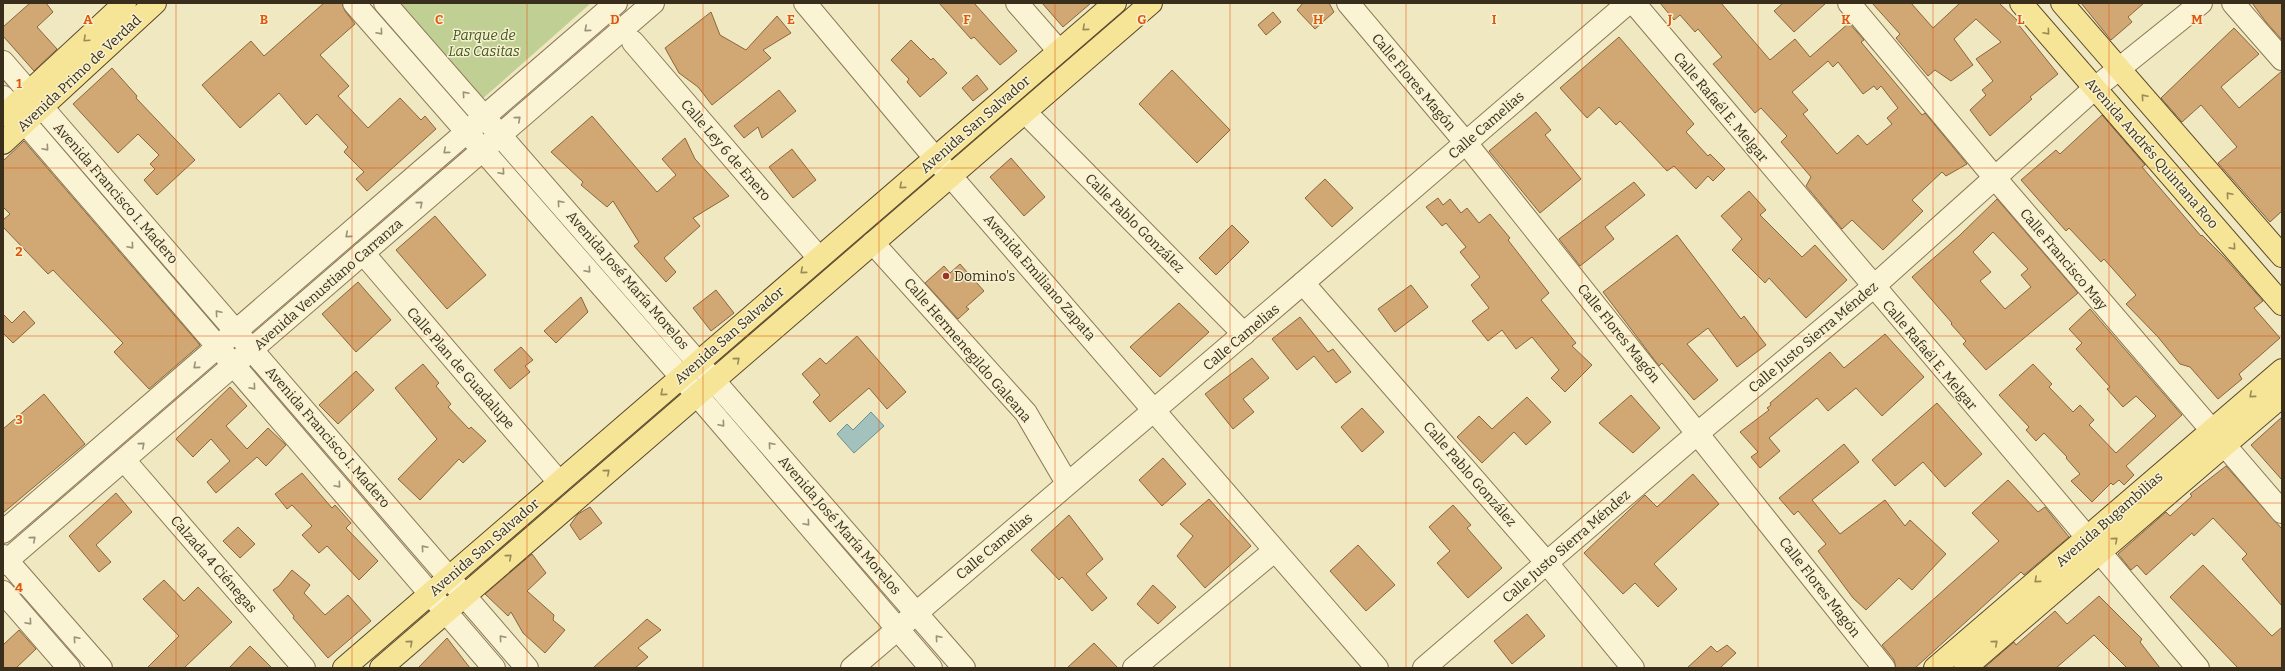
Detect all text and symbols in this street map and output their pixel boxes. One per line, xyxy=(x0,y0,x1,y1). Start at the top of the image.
street label: Avenida Primo de Verdad xyxy=(14,11,144,135)
text: B xyxy=(260,12,268,27)
text: C xyxy=(435,12,443,27)
text: D xyxy=(610,12,620,27)
text: E xyxy=(787,12,795,27)
text: F xyxy=(963,12,971,27)
text: G xyxy=(1137,12,1147,27)
text: H xyxy=(1313,12,1323,27)
text: I xyxy=(1492,12,1497,27)
text: J xyxy=(1667,12,1673,27)
text: K xyxy=(1841,12,1851,27)
text: L xyxy=(2017,12,2025,27)
text: M xyxy=(2191,12,2203,27)
one-way arrow xyxy=(584,24,591,31)
one-way arrow xyxy=(1083,24,1090,31)
park label: Parque de Las Casitas xyxy=(448,27,520,60)
one-way arrow xyxy=(375,28,382,35)
one-way arrow xyxy=(2042,28,2049,35)
street label: Calle Flores Magón xyxy=(1368,30,1459,135)
one-way arrow xyxy=(83,34,91,42)
street label: Calle Rafaél E. Melgar xyxy=(1670,49,1772,166)
street label: Avenida San Salvador xyxy=(917,72,1034,177)
street label: Avenida Andrés Quintana Roo xyxy=(2081,74,2222,232)
text: 1 xyxy=(16,76,22,91)
street label: Calle Camelias xyxy=(1445,88,1528,163)
one-way arrow xyxy=(462,92,469,99)
one-way arrow xyxy=(2141,94,2148,101)
street label: Calle Ley 6 de Enero xyxy=(677,96,774,205)
one-way arrow xyxy=(514,117,521,124)
street label: Avenida Francisco I. Madero xyxy=(50,119,182,267)
one-way arrow xyxy=(42,143,49,151)
one-way arrow xyxy=(444,146,451,153)
one-way arrow xyxy=(498,168,505,175)
street label: Calle Pablo González xyxy=(1081,170,1188,277)
one-way arrow xyxy=(899,182,907,189)
one-way arrow xyxy=(2226,192,2233,200)
one-way arrow xyxy=(557,200,564,207)
one-way arrow xyxy=(415,201,423,209)
street label: Calle Francisco May xyxy=(2016,205,2111,314)
street label: Avenida José María Morelos xyxy=(563,207,692,353)
street label: Avenida Emiliano Zapata xyxy=(980,211,1099,344)
street label: Avenida Venustiano Carranza xyxy=(250,215,406,354)
one-way arrow xyxy=(345,231,352,238)
one-way arrow xyxy=(127,241,134,249)
one-way arrow xyxy=(2228,242,2236,250)
text: 2 xyxy=(15,244,23,259)
one-way arrow xyxy=(583,266,590,273)
one-way arrow xyxy=(801,267,808,274)
place label: Domino's xyxy=(954,268,1015,285)
marker: Domino's xyxy=(941,271,951,281)
street label: Calle Hermenegildo Galeana xyxy=(900,275,1035,426)
street label: Calle Justo Sierra Méndez xyxy=(1745,278,1882,397)
street label: Calle Flores Magón xyxy=(1574,280,1664,386)
street label: Avenida San Salvador xyxy=(671,283,788,388)
street label: Calle Rafaél E. Melgar xyxy=(1879,297,1981,414)
street label: Calle Camelias xyxy=(1200,300,1283,374)
street label: Calle Plan de Guadalupe xyxy=(403,304,518,433)
one-way arrow xyxy=(216,310,223,317)
one-way arrow xyxy=(732,357,740,365)
one-way arrow xyxy=(193,361,200,368)
street label: Avenida Francisco I. Madero xyxy=(262,363,394,511)
one-way arrow xyxy=(249,382,256,389)
one-way arrow xyxy=(660,388,667,395)
one-way arrow xyxy=(2250,391,2257,398)
text: 3 xyxy=(15,412,23,427)
street label: Calle Pablo González xyxy=(1419,418,1520,531)
one-way arrow xyxy=(718,420,725,427)
one-way arrow xyxy=(137,442,144,449)
one-way arrow xyxy=(769,442,776,449)
street label: Avenida José María Morelos xyxy=(775,452,904,598)
street label: Avenida Bugambilias xyxy=(2052,468,2166,571)
one-way arrow xyxy=(602,470,610,477)
one-way arrow xyxy=(333,481,340,488)
street label: Calle Justo Sierra Méndez xyxy=(1499,486,1634,607)
street label: Avenida San Salvador xyxy=(426,495,543,600)
street label: Calle Camelias xyxy=(953,509,1036,583)
street label: Calzada 4 Ciénegas xyxy=(167,512,261,616)
one-way arrow xyxy=(802,518,809,526)
street label: Calle Flores Magón xyxy=(1775,534,1864,641)
one-way arrow xyxy=(28,536,35,543)
one-way arrow xyxy=(2110,537,2117,544)
one-way arrow xyxy=(421,545,428,552)
one-way arrow xyxy=(504,555,511,562)
one-way arrow xyxy=(2034,576,2042,583)
text: 4 xyxy=(15,580,23,595)
one-way arrow xyxy=(24,617,31,624)
one-way arrow xyxy=(73,636,80,643)
one-way arrow xyxy=(499,636,506,643)
one-way arrow xyxy=(936,636,943,643)
one-way arrow xyxy=(406,640,413,647)
one-way arrow xyxy=(1990,640,1998,647)

